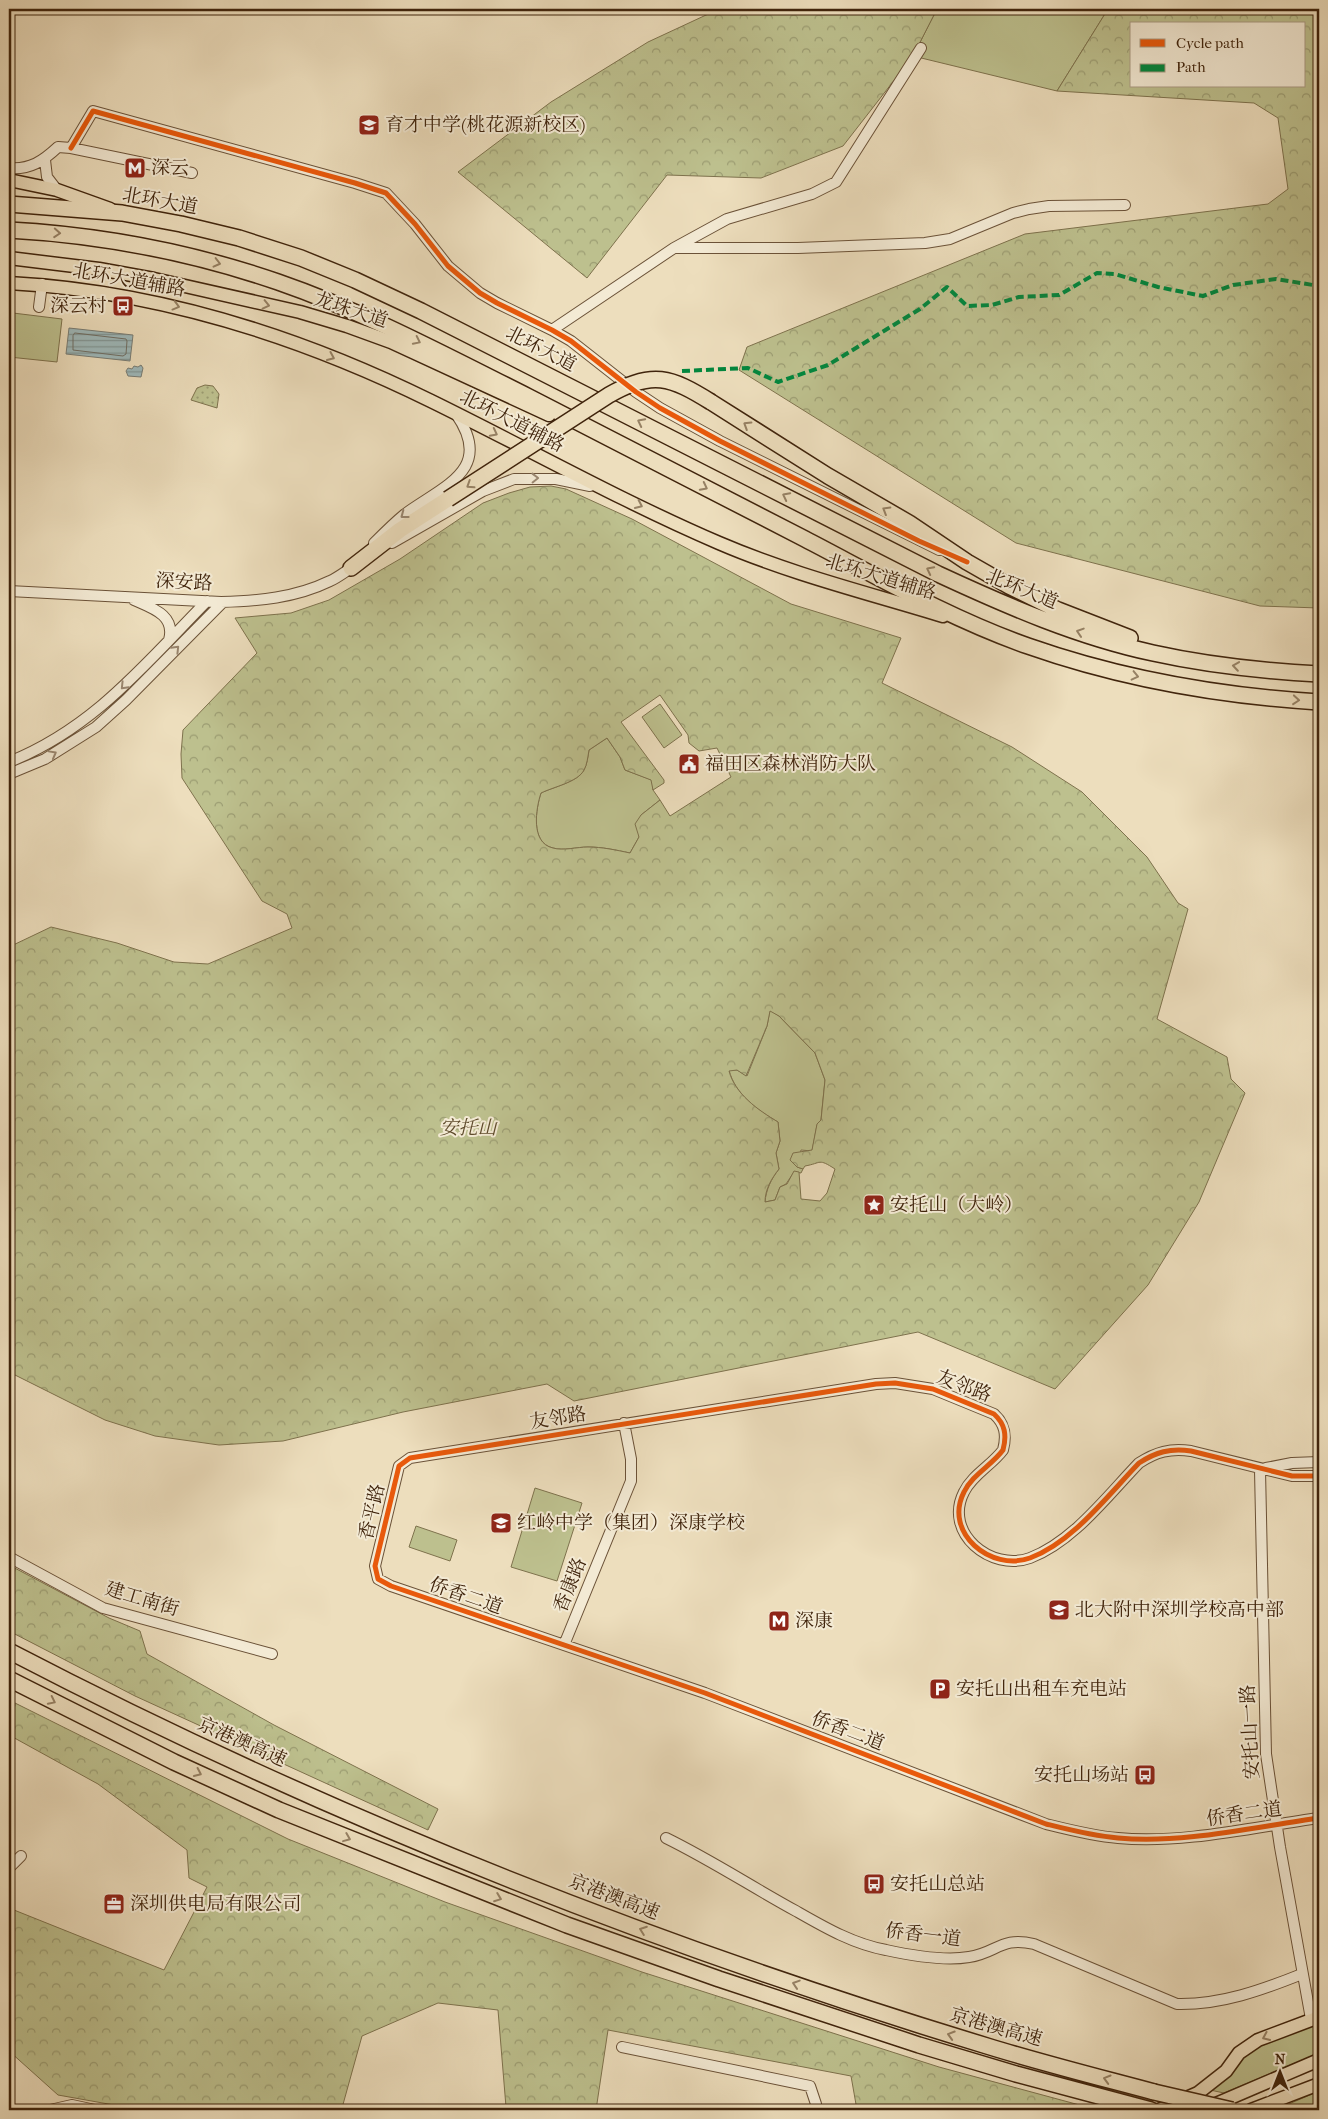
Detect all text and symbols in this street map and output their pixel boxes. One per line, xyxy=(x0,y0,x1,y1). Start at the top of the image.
legend xyxy=(1130,22,1306,88)
text: Cycle path xyxy=(1176,34,1244,52)
text: Path xyxy=(1176,58,1206,76)
school or university icon: 育才中学(桃花源新校区) xyxy=(357,113,381,137)
place label: 育才中学(桃花源新校区) xyxy=(385,114,586,136)
metro station icon: 深云 xyxy=(123,156,147,180)
place label: 深云 xyxy=(151,157,189,179)
street label: 北环大道 xyxy=(121,184,199,218)
one-way arrow xyxy=(54,227,62,238)
one-way arrow xyxy=(212,257,221,268)
street label: 北环大道辅路 xyxy=(71,259,187,301)
street label: 龙珠大道 xyxy=(311,288,391,332)
bus stop icon: 深云村 xyxy=(111,294,135,318)
place label: 深云村 xyxy=(50,295,107,317)
one-way arrow xyxy=(262,299,271,310)
one-way arrow xyxy=(172,301,180,311)
street label: 北环大道 xyxy=(502,322,580,376)
one-way arrow xyxy=(412,335,421,345)
one-way arrow xyxy=(326,350,335,361)
street label: 北环大道辅路 xyxy=(456,385,568,457)
one-way arrow xyxy=(637,418,646,428)
one-way arrow xyxy=(744,422,753,431)
one-way arrow xyxy=(489,427,498,437)
one-way arrow xyxy=(531,473,539,483)
one-way arrow xyxy=(467,479,476,488)
one-way arrow xyxy=(699,481,708,491)
one-way arrow xyxy=(782,492,791,502)
one-way arrow xyxy=(634,499,643,509)
one-way arrow xyxy=(882,506,891,516)
one-way arrow xyxy=(401,510,410,518)
street label: 北环大道辅路 xyxy=(823,550,939,604)
street label: 北环大道 xyxy=(983,565,1061,613)
one-way arrow xyxy=(927,566,936,576)
street label: 深安路 xyxy=(155,570,213,594)
one-way arrow xyxy=(1077,628,1085,638)
one-way arrow xyxy=(170,646,179,655)
one-way arrow xyxy=(1232,662,1240,672)
one-way arrow xyxy=(1131,670,1140,681)
one-way arrow xyxy=(121,680,130,689)
one-way arrow xyxy=(1292,694,1300,705)
one-way arrow xyxy=(48,751,57,761)
public building icon: 福田区森林消防大队 xyxy=(677,752,701,776)
place label: 福田区森林消防大队 xyxy=(705,753,876,775)
park label: 安托山 xyxy=(439,1117,498,1139)
place icon: 安托山（大岭） xyxy=(862,1193,886,1217)
place label: 安托山（大岭） xyxy=(890,1194,1023,1216)
street label: 友邻路 xyxy=(933,1366,995,1406)
street label: 友邻路 xyxy=(528,1403,588,1433)
street label: 香平路 xyxy=(355,1482,389,1542)
school or university icon: 红岭中学（集团）深康学校 xyxy=(489,1511,513,1535)
place label: 红岭中学（集团）深康学校 xyxy=(517,1512,745,1534)
street label: 香康路 xyxy=(549,1554,591,1616)
street label: 侨香二道 xyxy=(426,1573,506,1619)
street label: 建工南街 xyxy=(102,1577,182,1621)
school or university icon: 北大附中深圳学校高中部 xyxy=(1047,1598,1071,1622)
place label: 北大附中深圳学校高中部 xyxy=(1075,1599,1284,1621)
metro station icon: 深康 xyxy=(767,1609,791,1633)
place label: 深康 xyxy=(795,1610,833,1632)
parking icon: 安托山出租车充电站 xyxy=(928,1677,952,1701)
place label: 安托山出租车充电站 xyxy=(956,1678,1127,1700)
street label: 安托山一路 xyxy=(1237,1684,1263,1780)
one-way arrow xyxy=(47,1695,56,1706)
street label: 侨香二道 xyxy=(809,1707,887,1755)
street label: 京港澳高速 xyxy=(194,1713,290,1771)
bus stop icon: 安托山场站 xyxy=(1133,1763,1157,1787)
place label: 安托山场站 xyxy=(1034,1764,1129,1786)
one-way arrow xyxy=(193,1766,202,1777)
street label: 侨香二道 xyxy=(1205,1798,1283,1830)
one-way arrow xyxy=(342,1831,351,1842)
street label: 京港澳高速 xyxy=(566,1870,662,1924)
bus stop icon: 安托山总站 xyxy=(862,1872,886,1896)
place label: 安托山总站 xyxy=(890,1873,985,1895)
office icon: 深圳供电局有限公司 xyxy=(102,1892,126,1916)
one-way arrow xyxy=(493,1892,502,1902)
place label: 深圳供电局有限公司 xyxy=(130,1893,301,1915)
street label: 侨香一道 xyxy=(884,1919,962,1951)
one-way arrow xyxy=(639,1926,648,1936)
one-way arrow xyxy=(793,1980,801,1990)
street label: 京港澳高速 xyxy=(947,2003,1045,2051)
one-way arrow xyxy=(947,2030,955,2040)
one-way arrow xyxy=(1262,2030,1271,2041)
north arrow xyxy=(1256,2046,1306,2096)
text: N xyxy=(1275,2051,1286,2068)
one-way arrow xyxy=(1103,2075,1112,2085)

